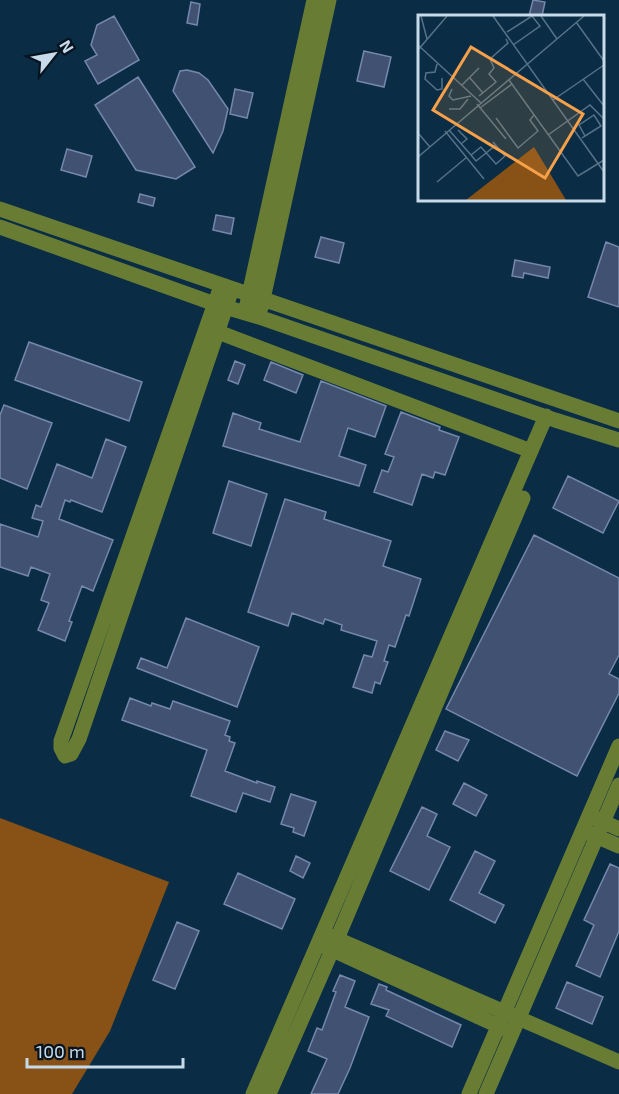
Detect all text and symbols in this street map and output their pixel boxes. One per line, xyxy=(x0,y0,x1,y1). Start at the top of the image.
inset map xyxy=(418,15,604,201)
north arrow xyxy=(24,24,84,84)
text: N xyxy=(56,36,78,56)
scale bar xyxy=(27,1031,183,1069)
text: 100 m xyxy=(36,1040,85,1062)

